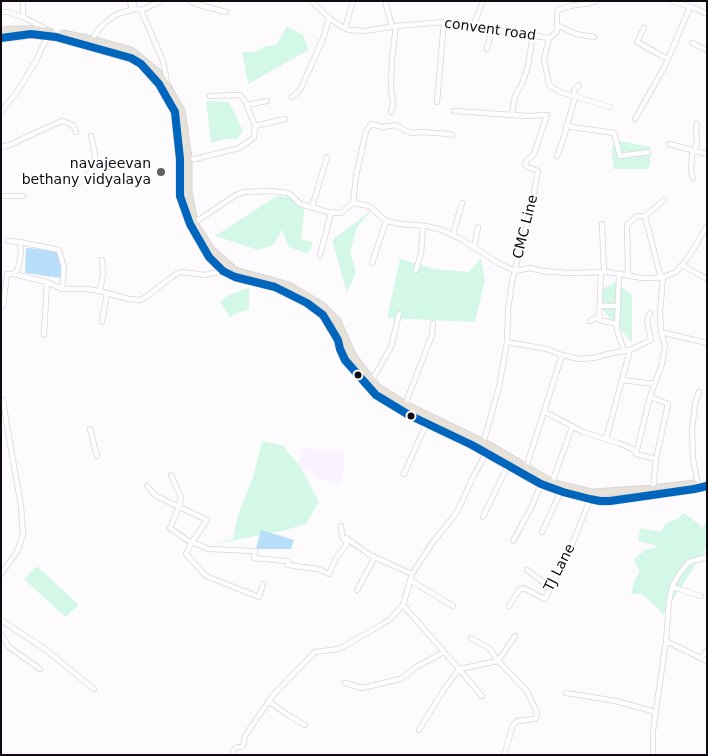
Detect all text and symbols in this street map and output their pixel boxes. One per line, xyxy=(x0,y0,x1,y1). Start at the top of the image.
street label: convent road xyxy=(443,15,537,45)
place label: navajeevan bethany vidyalaya xyxy=(22,156,151,188)
marker: navajeevan bethany vidyalaya xyxy=(155,166,167,178)
street label: CMC Line xyxy=(510,193,542,261)
unlabelled marker xyxy=(353,370,363,380)
unlabelled marker xyxy=(406,411,416,421)
street label: TJ Lane xyxy=(541,541,579,595)

